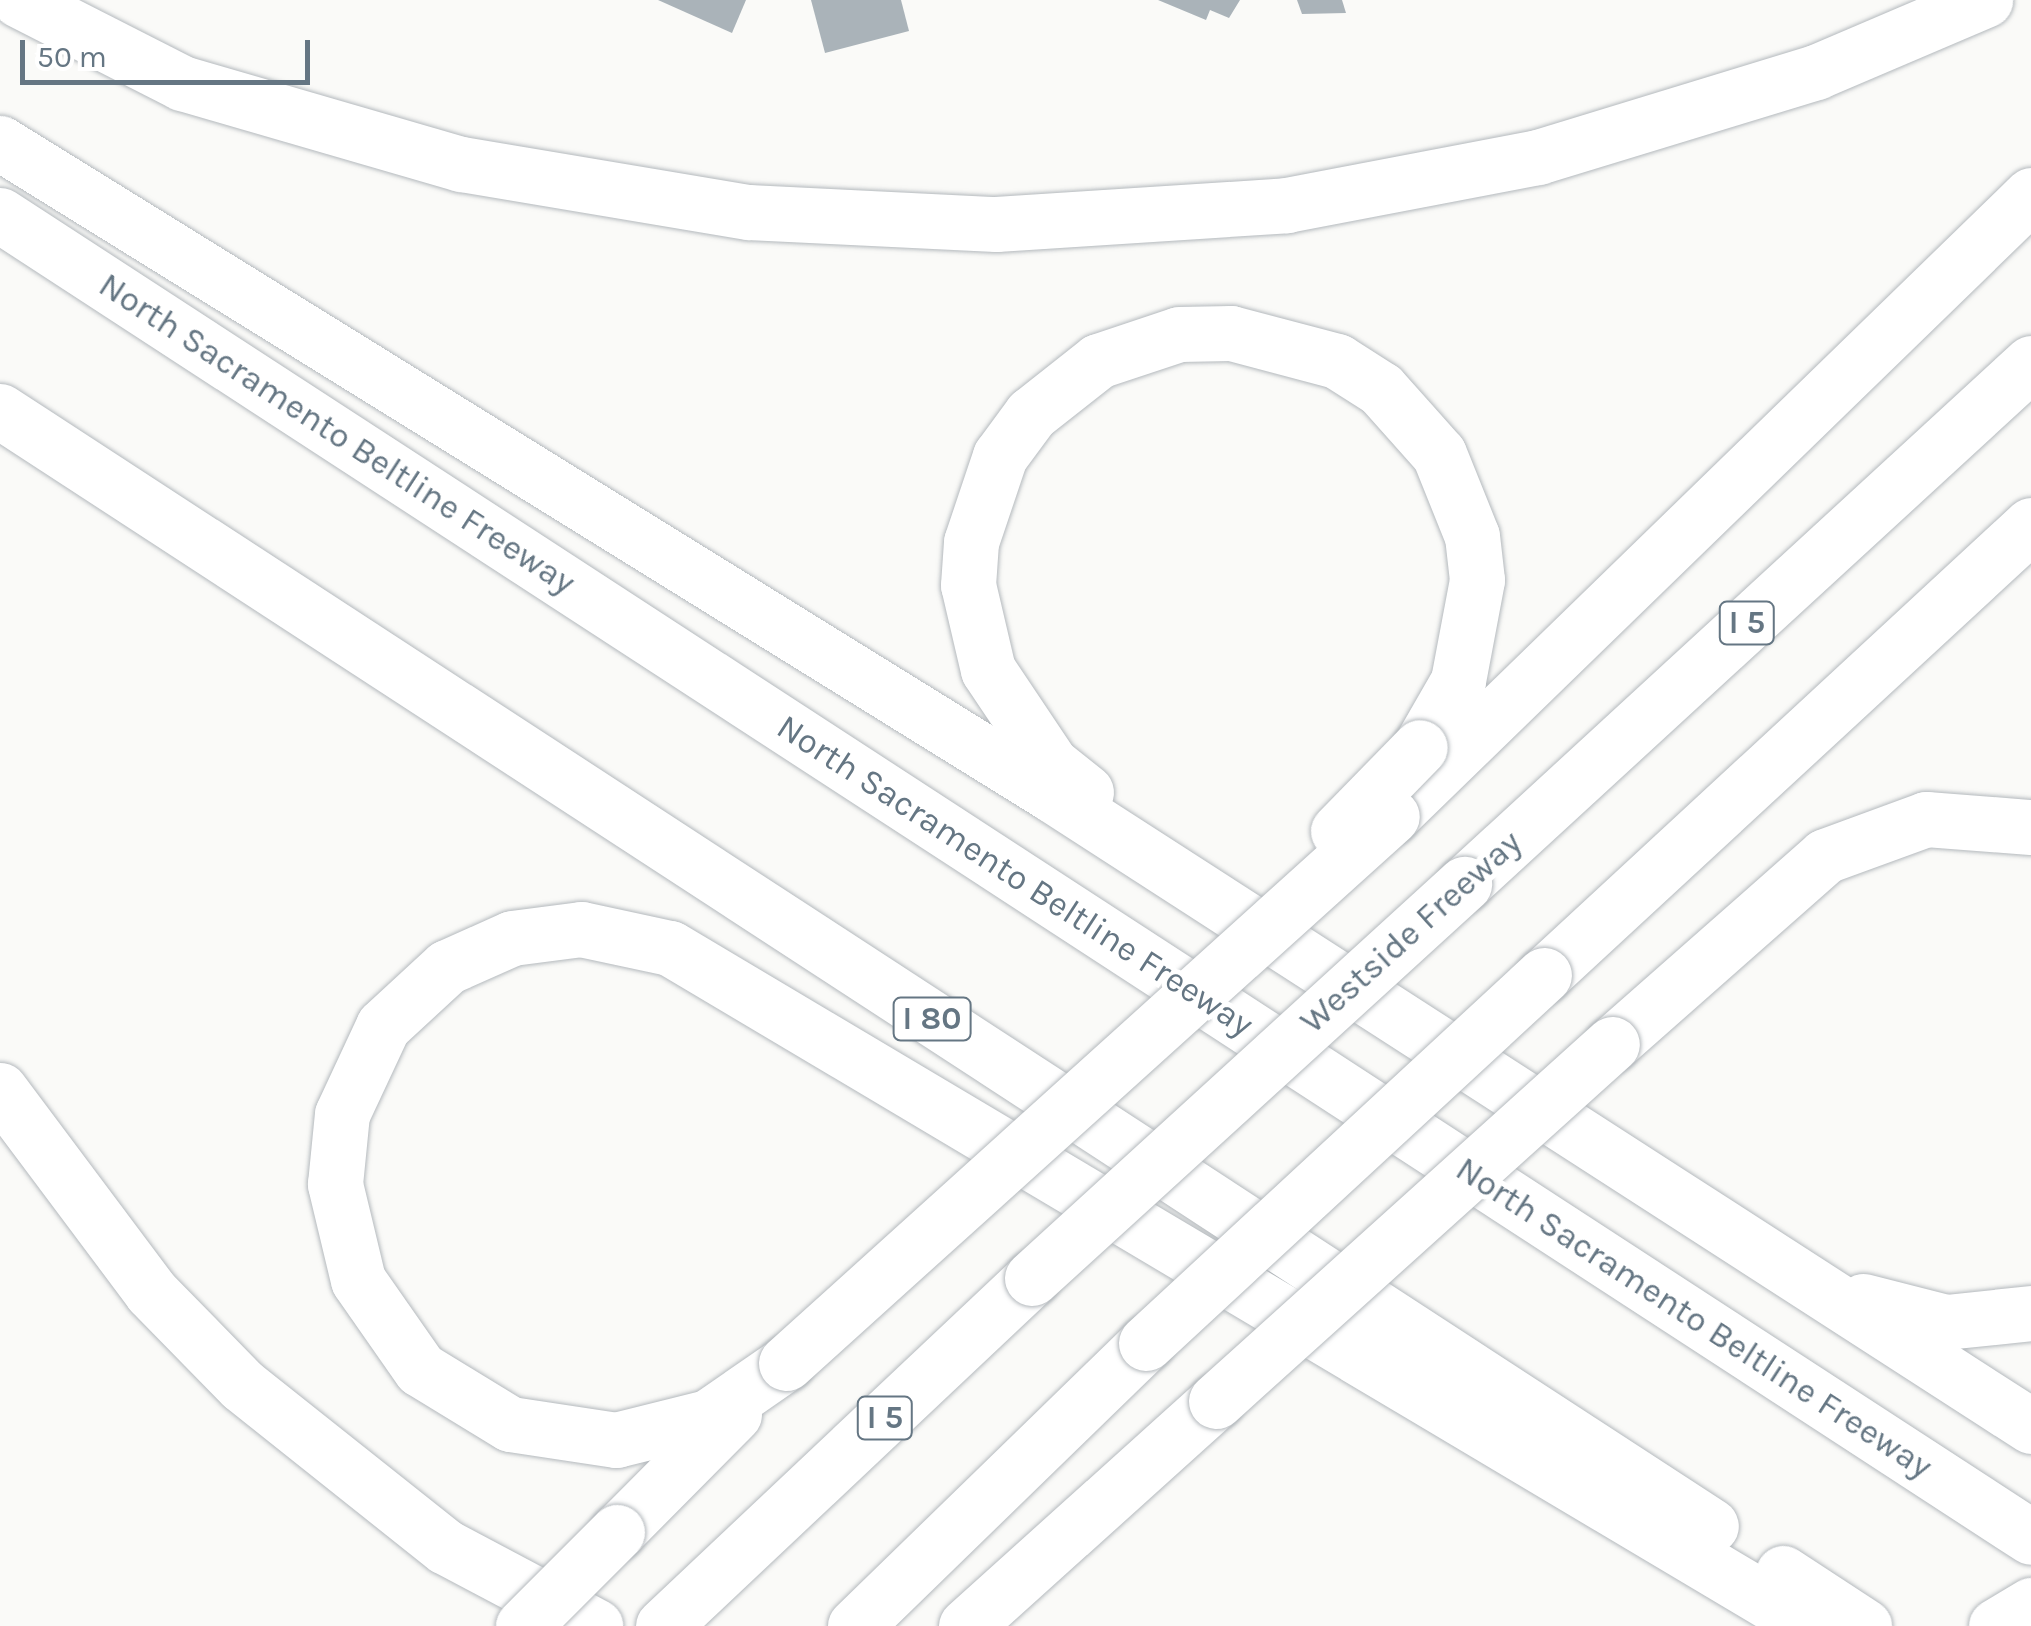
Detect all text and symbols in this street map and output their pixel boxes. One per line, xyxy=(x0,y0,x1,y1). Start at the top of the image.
scale bar xyxy=(25,20,315,82)
text: 50 m xyxy=(37,39,107,75)
street label: North Sacramento Beltline Freeway xyxy=(91,264,583,604)
road number: I 5 xyxy=(1717,596,1777,650)
street label: North Sacramento Beltline Freeway xyxy=(769,706,1261,1046)
street label: Westside Freeway xyxy=(1292,822,1530,1042)
road number: I 80 xyxy=(892,992,972,1046)
street label: North Sacramento Beltline Freeway xyxy=(1448,1148,1940,1488)
road number: I 5 xyxy=(855,1391,915,1445)

